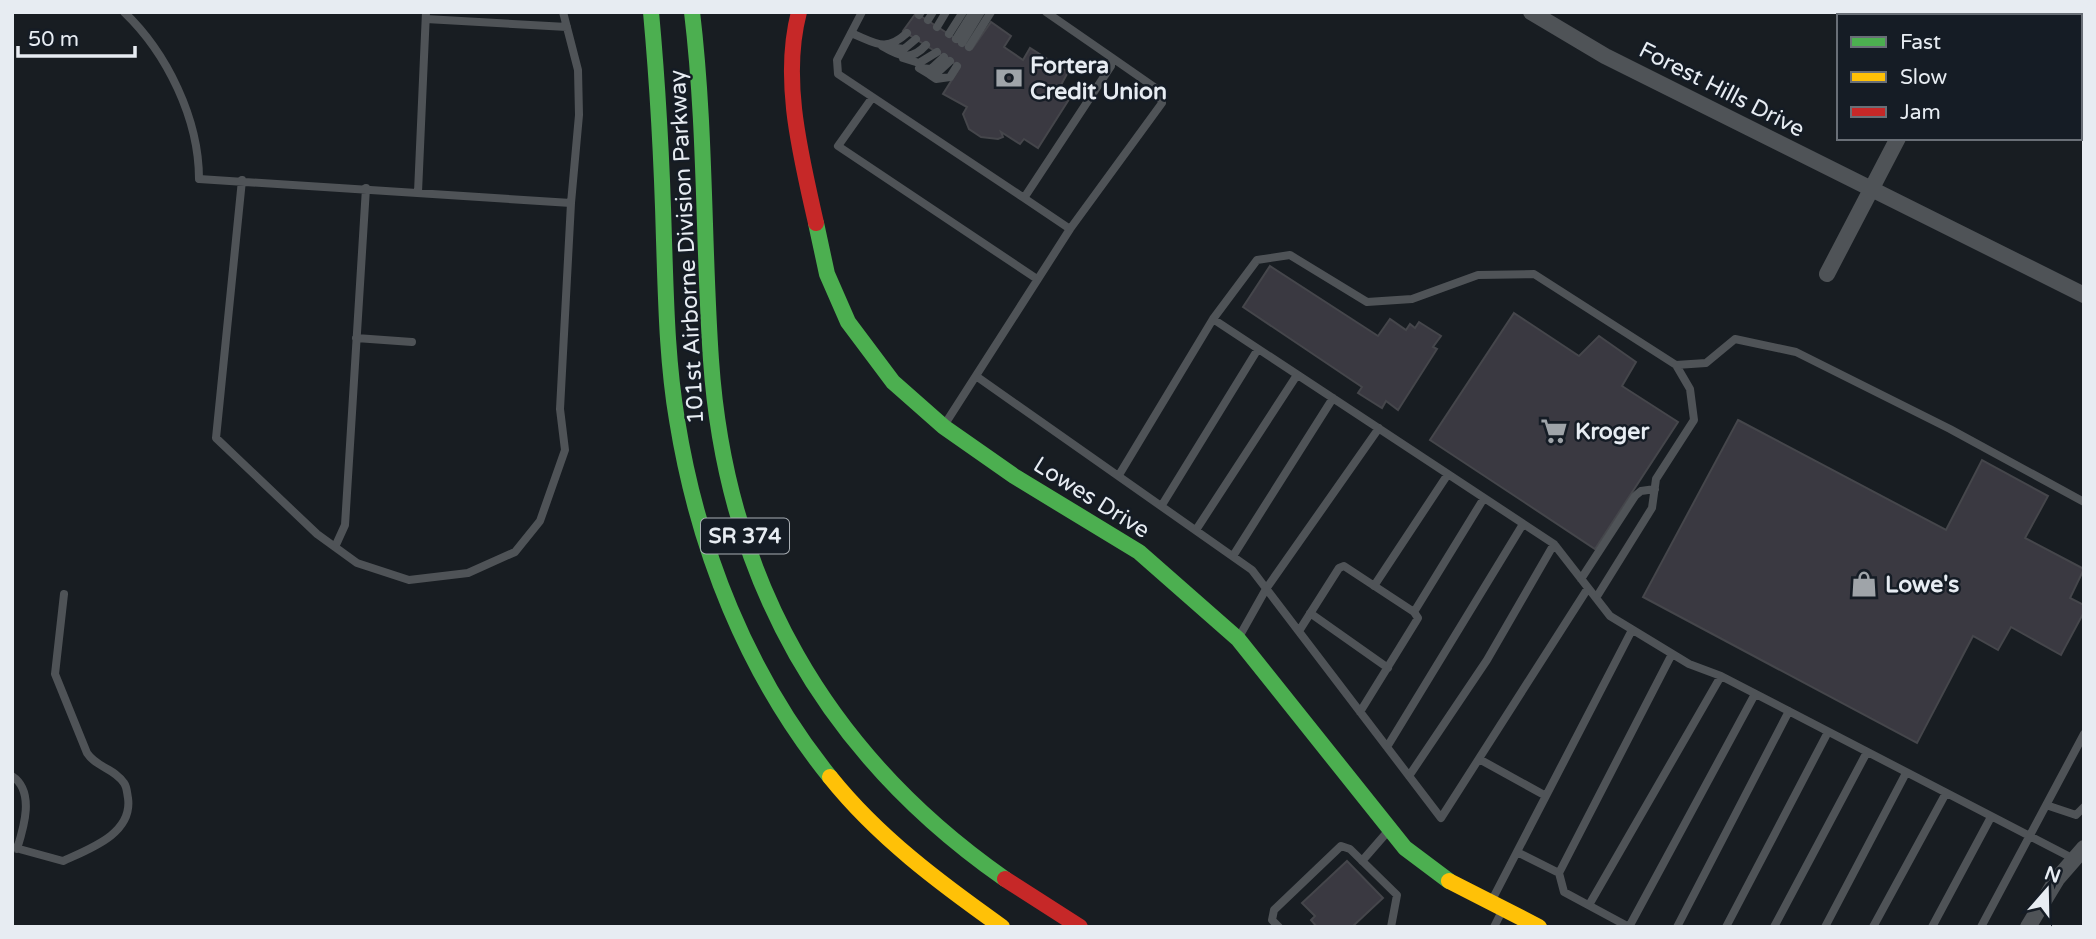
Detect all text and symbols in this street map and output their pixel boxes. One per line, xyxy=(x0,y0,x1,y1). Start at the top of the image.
scale bar xyxy=(18,14,135,58)
legend xyxy=(1837,14,2082,140)
text: 50 m xyxy=(28,27,79,52)
text: Fast xyxy=(1900,30,1941,55)
street label: Forest Hills Drive xyxy=(1634,36,1809,144)
place label: Fortera Credit Union xyxy=(1030,52,1167,106)
bank icon: Fortera Credit Union xyxy=(994,63,1024,93)
text: Slow xyxy=(1900,65,1948,90)
street label: 101st Airborne Division Parkway xyxy=(664,69,710,425)
text: Jam xyxy=(1900,100,1941,125)
supermarket icon: Kroger xyxy=(1539,416,1569,446)
place label: Kroger xyxy=(1575,418,1650,446)
street label: Lowes Drive xyxy=(1028,451,1155,545)
road number: SR 374 xyxy=(701,518,789,554)
shop icon: Lowe's xyxy=(1849,569,1879,599)
place label: Lowe's xyxy=(1885,571,1959,599)
north arrow xyxy=(2012,855,2082,925)
text: N xyxy=(2042,862,2063,888)

